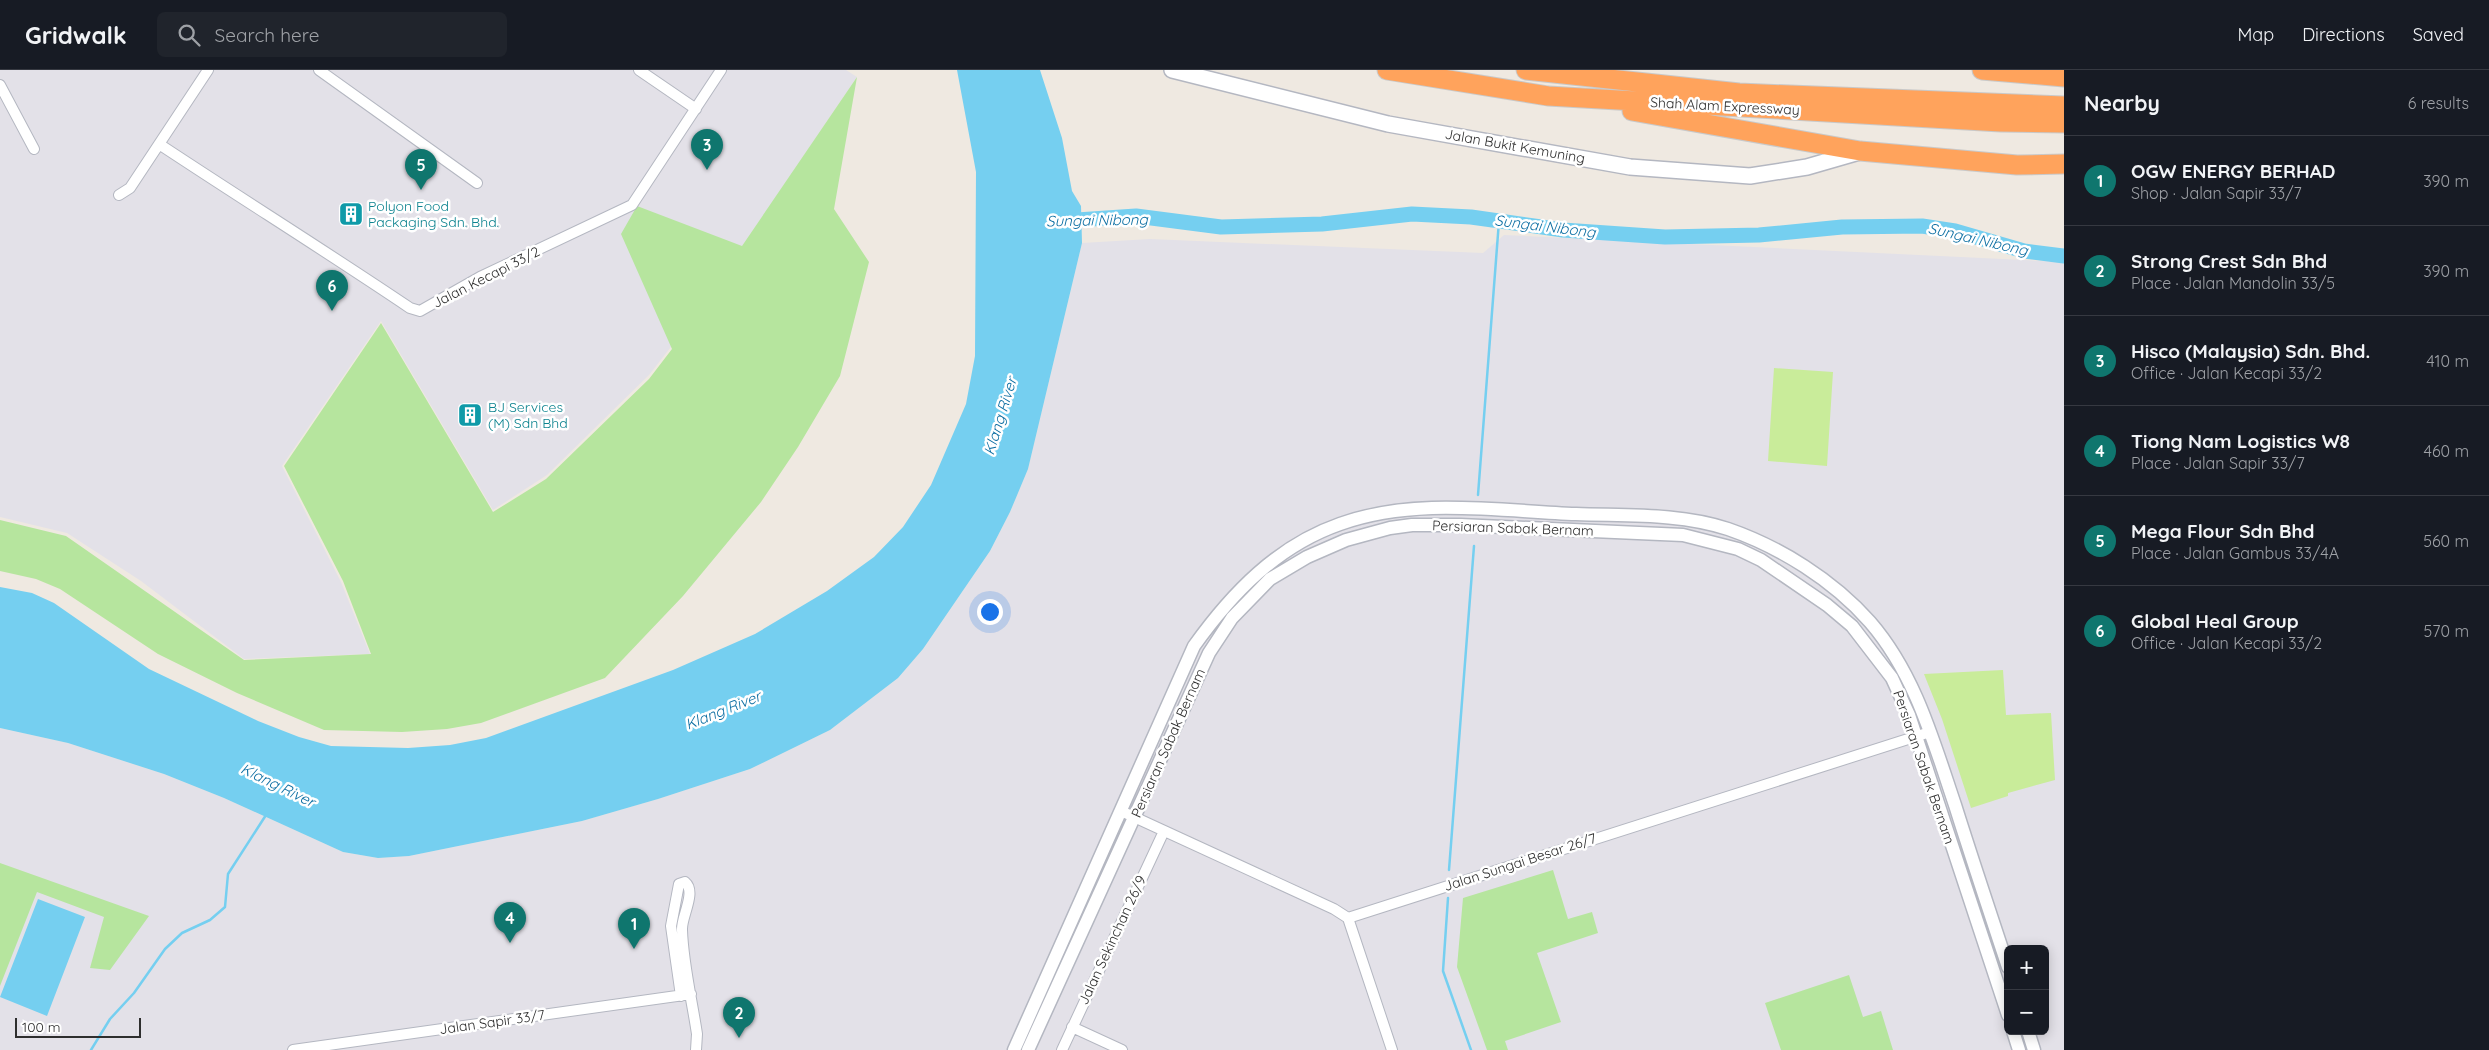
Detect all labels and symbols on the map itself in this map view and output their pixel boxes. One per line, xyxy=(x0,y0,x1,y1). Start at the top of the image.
street label: Shah Alam Expressway xyxy=(1650,93,1800,119)
street label: Jalan Bukit Kemuning xyxy=(1444,125,1586,167)
pin: 3 xyxy=(691,129,723,170)
pin: 5 xyxy=(405,149,437,190)
place label: Polyon Food Packaging Sdn. Bhd. xyxy=(368,197,499,231)
building icon: Polyon Food Packaging Sdn. Bhd. xyxy=(338,201,364,227)
water label: Sungai Nibong xyxy=(1046,210,1150,230)
water label: Sungai Nibong xyxy=(1493,210,1598,242)
water label: Sungai Nibong xyxy=(1926,218,2031,260)
street label: Jalan Kecapi 33/2 xyxy=(429,242,543,312)
pin: 6 xyxy=(316,270,348,311)
water label: Klang River xyxy=(979,373,1021,457)
place label: BJ Services (M) Sdn Bhd xyxy=(488,398,568,432)
building icon: BJ Services (M) Sdn Bhd xyxy=(457,402,483,428)
street label: Persiaran Sabak Bernam xyxy=(1432,516,1594,540)
your location xyxy=(977,599,1003,625)
street label: Persiaran Sabak Bernam xyxy=(1127,666,1209,820)
water label: Klang River xyxy=(682,685,766,734)
street label: Persiaran Sabak Bernam xyxy=(1889,688,1959,846)
water label: Klang River xyxy=(238,759,320,812)
street label: Jalan Sungai Besar 26/7 xyxy=(1442,829,1598,895)
street label: Jalan Sekinchan 26/9 xyxy=(1074,872,1150,1007)
pin: 4 xyxy=(494,902,526,943)
pin: 1 xyxy=(618,908,650,949)
pin: 2 xyxy=(723,997,755,1038)
street label: Jalan Sapir 33/7 xyxy=(438,1006,546,1038)
scale bar xyxy=(15,1015,141,1038)

